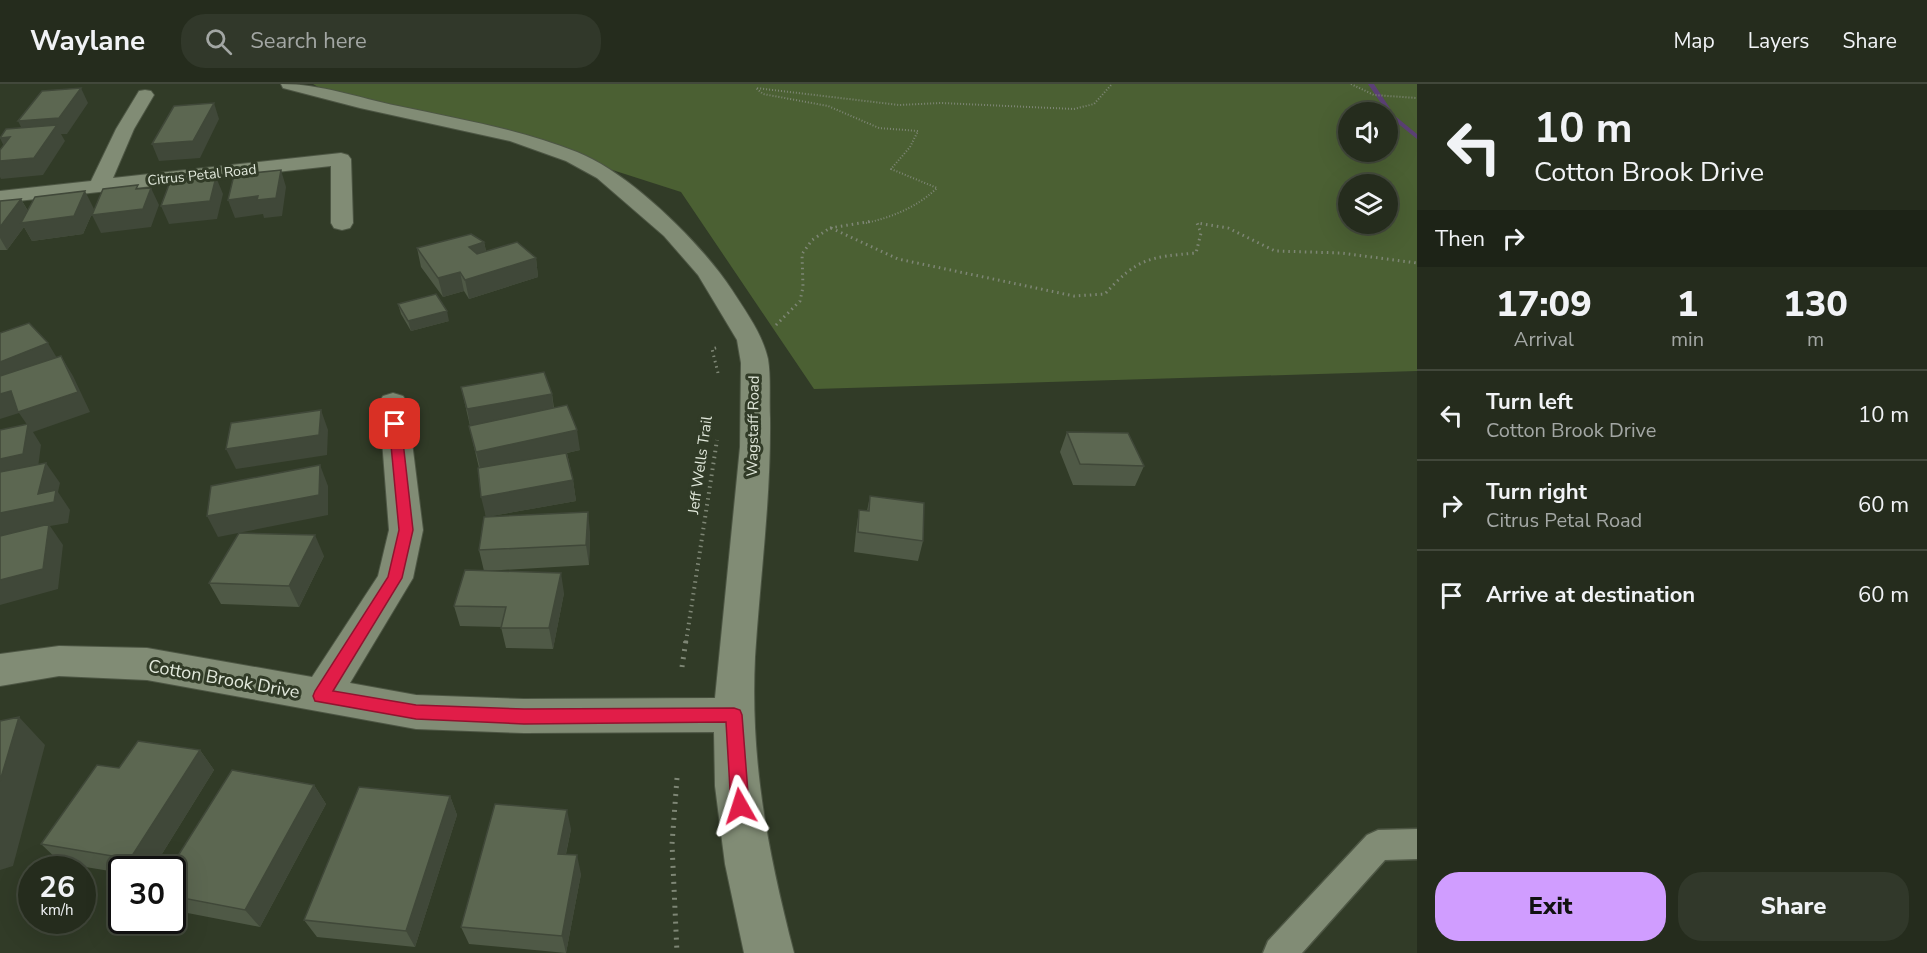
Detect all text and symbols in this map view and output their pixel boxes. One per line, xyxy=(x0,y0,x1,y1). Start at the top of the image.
search box xyxy=(181,14,601,68)
text: Waylane xyxy=(30,22,145,60)
icon: search xyxy=(202,25,235,58)
text: Search here xyxy=(250,26,367,56)
text: Map xyxy=(1673,27,1715,55)
text: Layers xyxy=(1748,27,1809,55)
text: Share xyxy=(1842,27,1897,55)
text: 10 m xyxy=(1534,100,1633,157)
map controls xyxy=(1338,102,1398,234)
button: sound xyxy=(1338,102,1398,162)
icon: left xyxy=(1435,108,1513,186)
text: Cotton Brook Drive xyxy=(1534,154,1764,191)
street label: Citrus Petal Road xyxy=(147,160,257,190)
button: layers xyxy=(1338,174,1398,234)
icon: right xyxy=(1497,222,1530,255)
text: Then xyxy=(1435,224,1485,254)
text: 17:09 xyxy=(1496,280,1592,329)
text: 1 xyxy=(1677,280,1698,329)
text: 130 xyxy=(1783,280,1848,329)
text: Arrival xyxy=(1514,326,1574,353)
text: min xyxy=(1671,326,1704,353)
text: m xyxy=(1807,326,1824,353)
street label: Wagstaff Road xyxy=(742,375,764,477)
text: Turn left xyxy=(1486,387,1573,417)
pin xyxy=(369,398,420,449)
icon: left xyxy=(1435,399,1468,432)
text: 10 m xyxy=(1858,400,1909,430)
icon: arrive xyxy=(378,407,411,440)
street label: Jeff Wells Trail xyxy=(683,414,717,516)
text: Cotton Brook Drive xyxy=(1486,417,1656,444)
text: Turn right xyxy=(1486,477,1587,507)
icon: right xyxy=(1435,489,1468,522)
text: 60 m xyxy=(1858,490,1909,520)
text: Citrus Petal Road xyxy=(1486,507,1642,534)
icon: arrive xyxy=(1435,579,1468,612)
text: Arrive at destination xyxy=(1486,580,1695,610)
text: 60 m xyxy=(1858,580,1909,610)
street label: Cotton Brook Drive xyxy=(146,654,302,704)
position arrow xyxy=(708,774,772,838)
speed limit sign: 30 xyxy=(108,856,186,934)
text: 26 xyxy=(39,867,75,908)
button: Exit xyxy=(1435,872,1666,941)
button: Share xyxy=(1678,872,1909,941)
text: km/h xyxy=(40,900,74,920)

